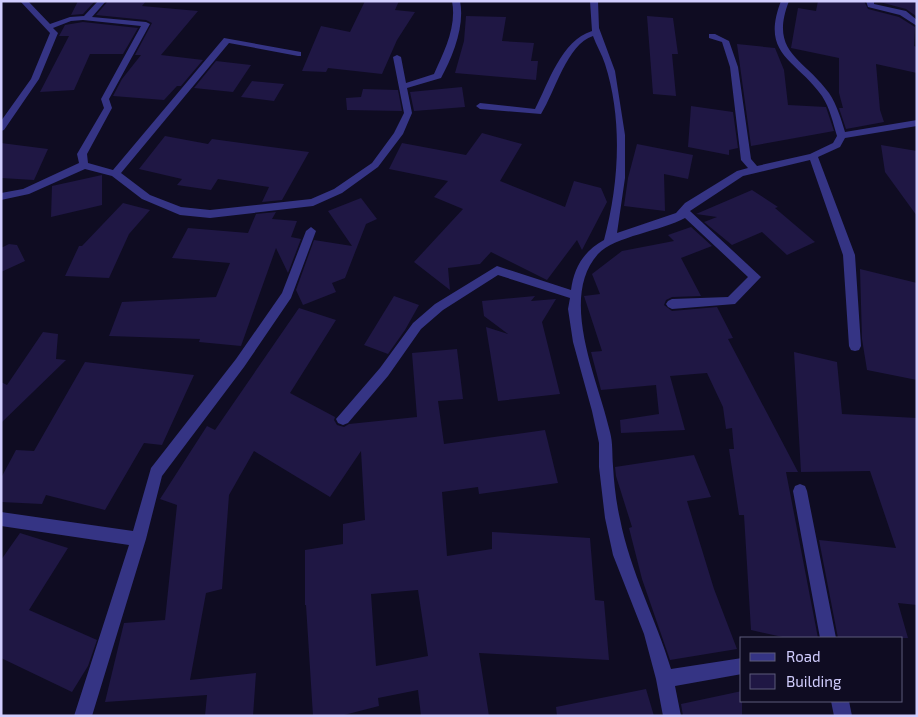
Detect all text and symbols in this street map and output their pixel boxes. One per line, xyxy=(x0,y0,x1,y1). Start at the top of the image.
legend xyxy=(740,637,903,702)
text: Road xyxy=(786,647,821,665)
text: Building xyxy=(786,672,842,690)

